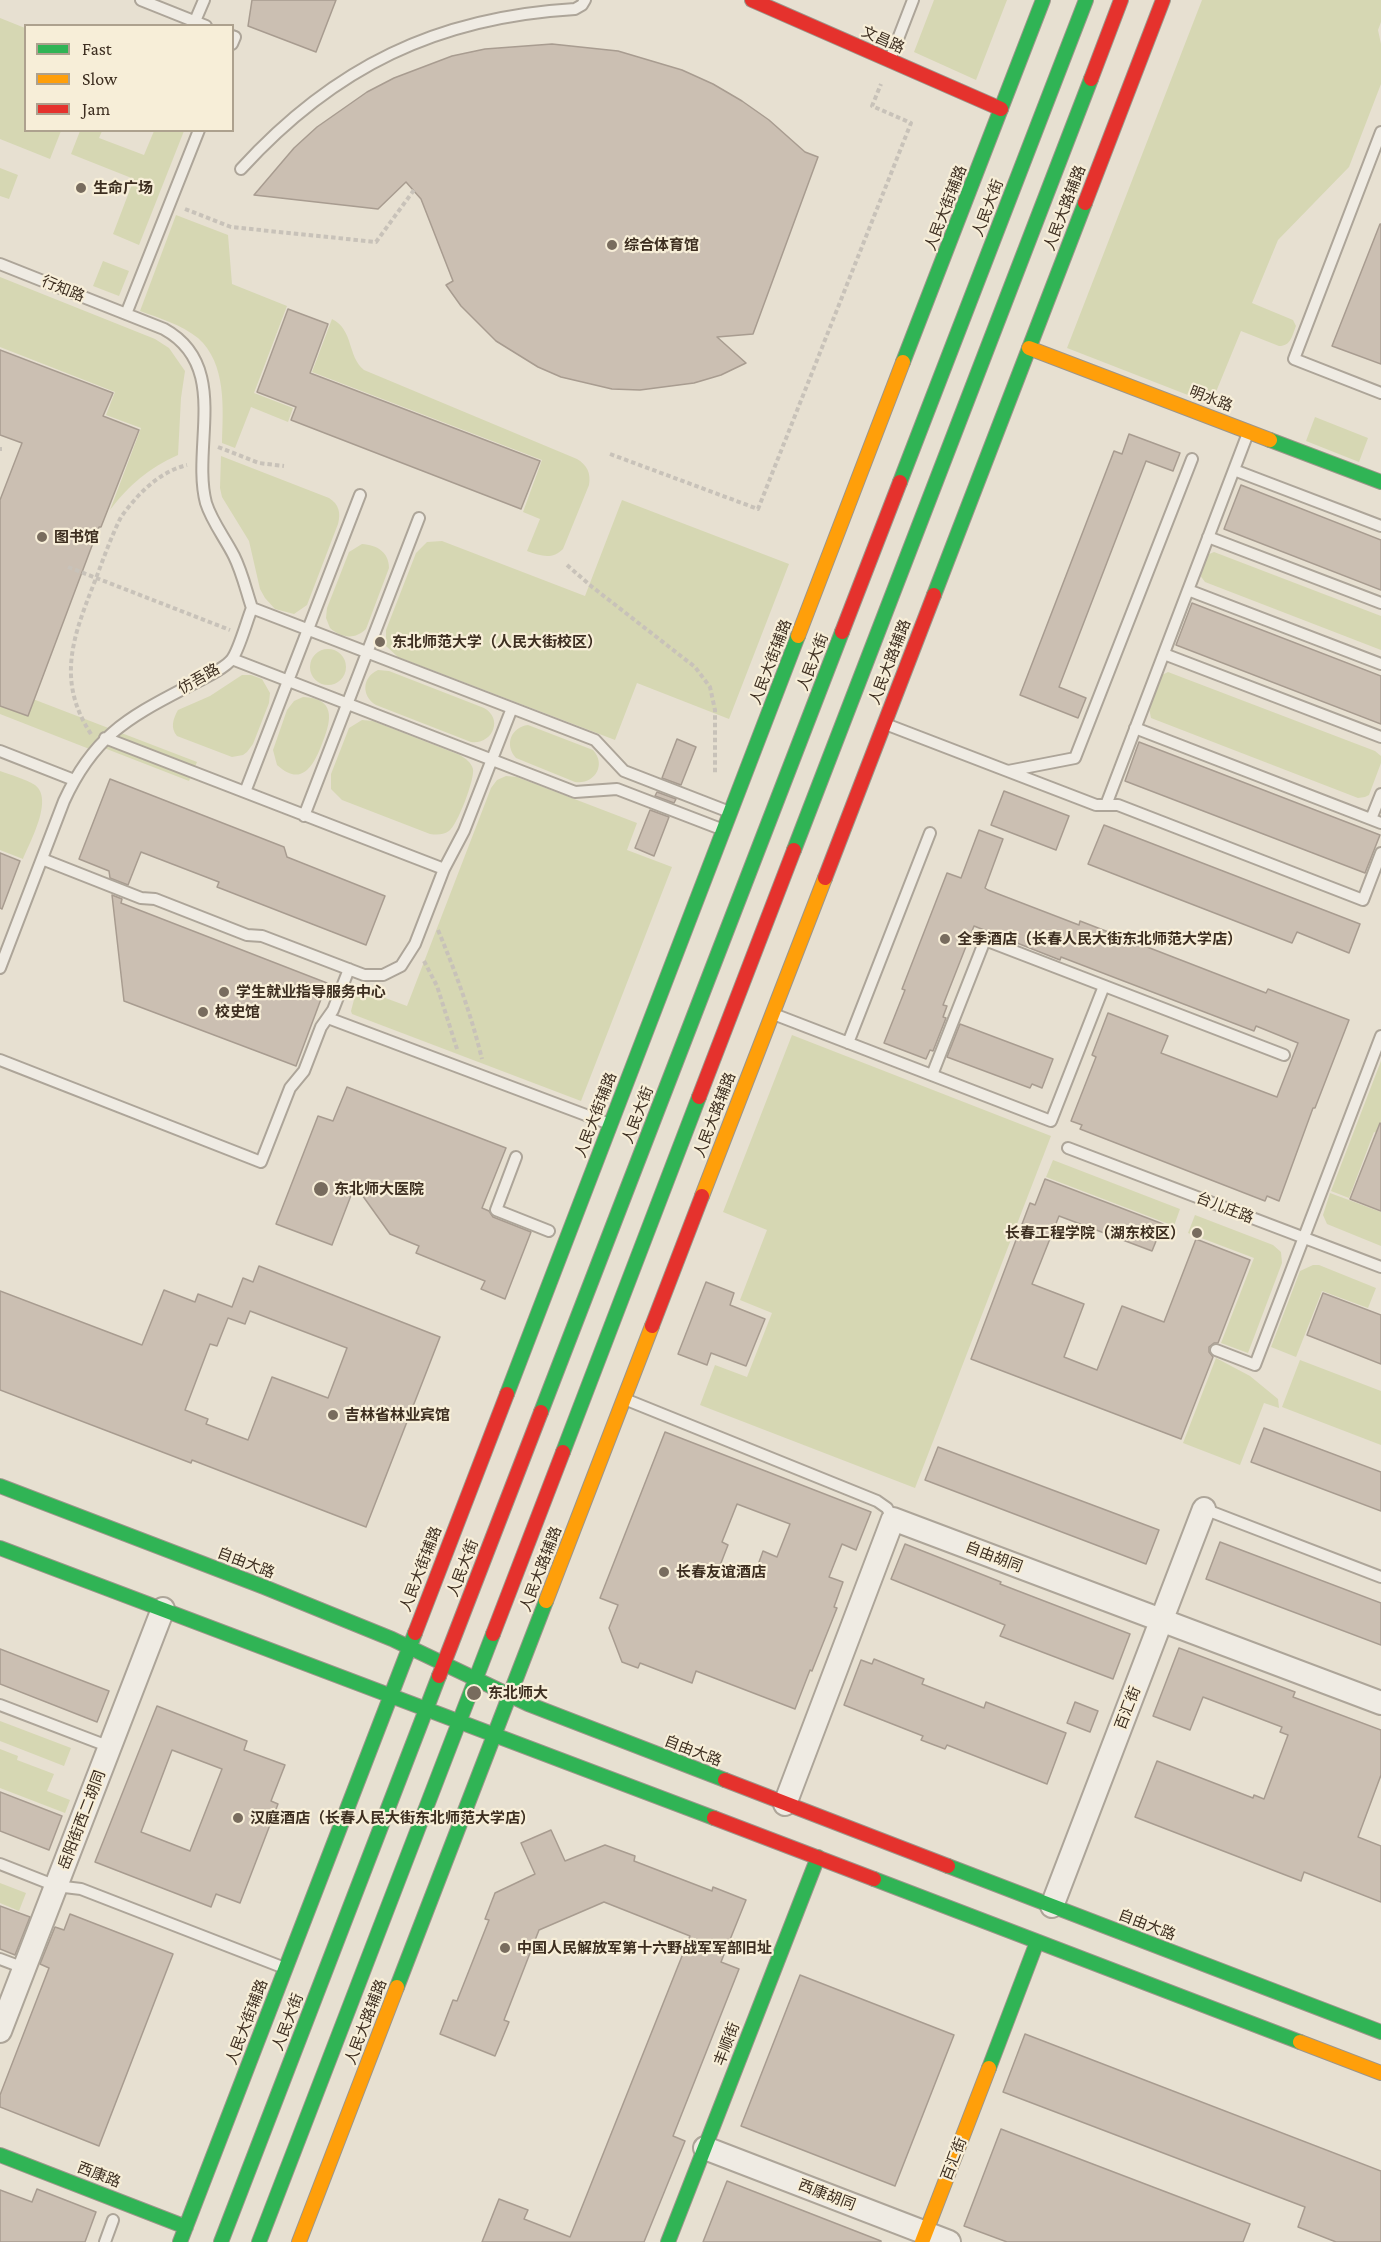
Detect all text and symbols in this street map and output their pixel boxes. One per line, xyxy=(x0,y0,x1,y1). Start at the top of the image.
street label: 文昌路 xyxy=(859,23,907,57)
legend xyxy=(24,24,234,132)
text: Fast xyxy=(82,39,112,59)
text: Slow xyxy=(82,69,117,89)
text: Jam xyxy=(82,99,110,119)
street label: 人民大街辅路 xyxy=(921,163,971,253)
street label: 人民大路辅路 xyxy=(1040,163,1090,253)
street label: 人民大街 xyxy=(969,177,1007,239)
place label: 生命广场 xyxy=(93,179,153,197)
marker: 生命广场 xyxy=(74,181,88,195)
place label: 综合体育馆 xyxy=(624,236,699,254)
marker: 综合体育馆 xyxy=(605,238,619,252)
street label: 行知路 xyxy=(39,272,87,306)
street label: 明水路 xyxy=(1187,383,1235,415)
place label: 图书馆 xyxy=(54,528,99,546)
marker: 图书馆 xyxy=(35,530,49,544)
street label: 人民大街辅路 xyxy=(746,617,796,707)
street label: 人民大路辅路 xyxy=(865,617,915,707)
street label: 人民大街 xyxy=(794,631,832,693)
place label: 东北师范大学（人民大街校区） xyxy=(392,633,602,651)
marker: 东北师范大学（人民大街校区） xyxy=(373,635,387,649)
street label: 仿吾路 xyxy=(175,660,223,698)
place label: 全季酒店（长春人民大街东北师范大学店） xyxy=(957,930,1242,948)
marker: 全季酒店（长春人民大街东北师范大学店） xyxy=(938,932,952,946)
place label: 学生就业指导服务中心 xyxy=(236,983,386,1001)
marker: 学生就业指导服务中心 xyxy=(217,985,231,999)
place label: 校史馆 xyxy=(215,1003,260,1021)
marker: 校史馆 xyxy=(196,1005,210,1019)
street label: 人民大街辅路 xyxy=(571,1070,621,1160)
street label: 人民大路辅路 xyxy=(690,1070,740,1160)
street label: 人民大街 xyxy=(619,1084,657,1146)
marker: 东北师大医院 xyxy=(312,1180,330,1198)
place label: 东北师大医院 xyxy=(334,1180,424,1198)
street label: 台儿庄路 xyxy=(1194,1189,1256,1227)
place label: 长春工程学院（湖东校区） xyxy=(1005,1224,1185,1242)
marker: 长春工程学院（湖东校区） xyxy=(1190,1226,1204,1240)
place label: 吉林省林业宾馆 xyxy=(345,1406,450,1424)
marker: 吉林省林业宾馆 xyxy=(326,1408,340,1422)
street label: 人民大街辅路 xyxy=(396,1524,446,1614)
street label: 人民大路辅路 xyxy=(516,1524,566,1614)
street label: 人民大街 xyxy=(444,1537,482,1599)
street label: 自由胡同 xyxy=(963,1538,1025,1576)
street label: 自由大路 xyxy=(215,1544,277,1582)
place label: 长春友谊酒店 xyxy=(676,1563,766,1581)
marker: 长春友谊酒店 xyxy=(657,1565,671,1579)
marker: 东北师大 xyxy=(465,1684,483,1702)
place label: 东北师大 xyxy=(488,1684,548,1702)
street label: 百汇街 xyxy=(1112,1684,1144,1732)
street label: 自由大路 xyxy=(662,1732,724,1770)
street label: 岳阳街西二胡同 xyxy=(55,1768,109,1872)
place label: 汉庭酒店（长春人民大街东北师范大学店） xyxy=(250,1809,535,1827)
marker: 汉庭酒店（长春人民大街东北师范大学店） xyxy=(231,1811,245,1825)
street label: 自由大路 xyxy=(1116,1906,1178,1944)
place label: 中国人民解放军第十六野战军军部旧址 xyxy=(517,1939,772,1957)
marker: 中国人民解放军第十六野战军军部旧址 xyxy=(498,1941,512,1955)
street label: 人民大街辅路 xyxy=(222,1977,272,2067)
street label: 人民大路辅路 xyxy=(341,1977,391,2067)
street label: 人民大街 xyxy=(269,1991,307,2053)
street label: 丰顺街 xyxy=(711,2020,743,2068)
street label: 百汇街 xyxy=(938,2135,970,2183)
street label: 西康路 xyxy=(75,2159,123,2191)
street label: 西康胡同 xyxy=(796,2176,858,2214)

